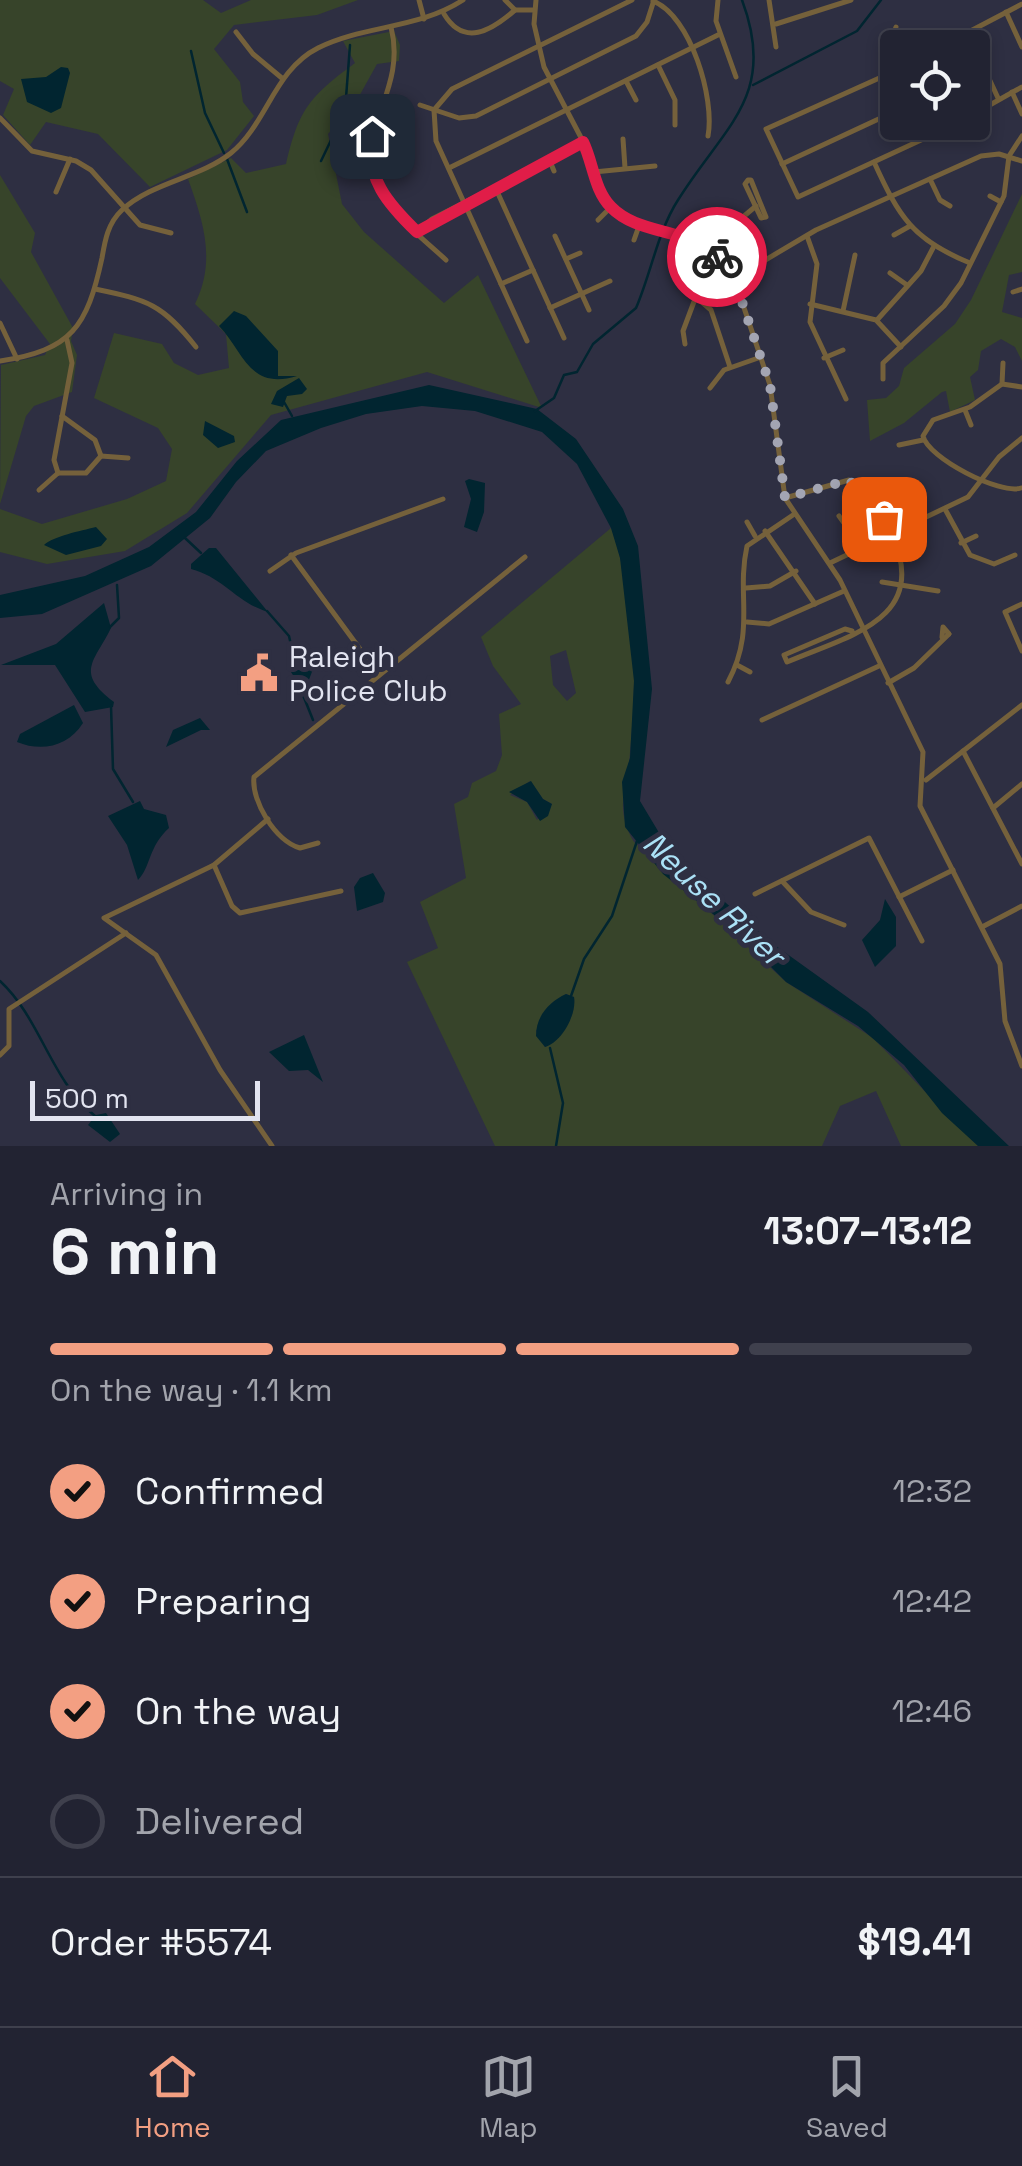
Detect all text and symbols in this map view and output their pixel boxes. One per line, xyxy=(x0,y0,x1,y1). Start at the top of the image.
map controls xyxy=(880,30,990,140)
button: locate xyxy=(880,30,990,140)
pin xyxy=(330,94,415,179)
icon: home xyxy=(345,109,400,164)
courier xyxy=(667,207,767,307)
icon: bike xyxy=(690,230,745,285)
pin xyxy=(842,477,927,562)
icon: bag xyxy=(857,492,912,547)
place label: Raleigh Police Club xyxy=(289,637,447,710)
public building icon: Raleigh Police Club xyxy=(238,652,280,694)
water label: Neuse River xyxy=(635,823,795,977)
scale bar xyxy=(30,1076,260,1120)
text: 500 m xyxy=(45,1080,129,1116)
text: Arriving in xyxy=(50,1174,203,1214)
text: 13:07–13:12 xyxy=(764,1207,972,1255)
text: 6 min xyxy=(50,1210,220,1293)
text: On the way · 1.1 km xyxy=(50,1370,333,1410)
icon: check xyxy=(50,1464,105,1519)
text: Confirmed xyxy=(135,1467,325,1515)
text: 12:32 xyxy=(893,1471,972,1511)
icon: check xyxy=(50,1574,105,1629)
text: Preparing xyxy=(135,1577,312,1625)
text: 12:42 xyxy=(892,1581,972,1621)
icon: check xyxy=(50,1684,105,1739)
text: On the way xyxy=(135,1687,341,1735)
text: 12:46 xyxy=(892,1691,972,1731)
text: Delivered xyxy=(135,1797,304,1845)
text: Order #5574 xyxy=(50,1918,272,1966)
text: $19.41 xyxy=(857,1918,972,1966)
tab: Home xyxy=(134,2049,211,2145)
tab: Map xyxy=(479,2049,538,2145)
tab: Saved xyxy=(806,2049,888,2145)

